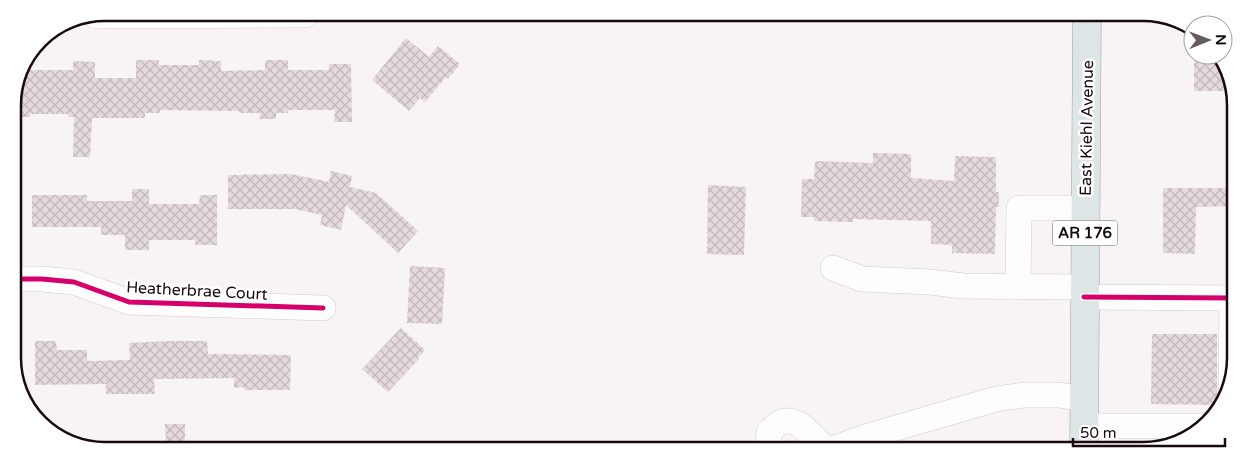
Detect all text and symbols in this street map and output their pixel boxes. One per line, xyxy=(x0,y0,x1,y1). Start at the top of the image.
north arrow xyxy=(1183,15,1233,65)
text: N xyxy=(1212,34,1229,46)
street label: East Kiehl Avenue xyxy=(1076,60,1098,196)
road number: AR 176 xyxy=(1052,220,1118,246)
street label: Heatherbrae Court xyxy=(126,277,268,305)
scale bar xyxy=(1073,416,1226,448)
text: 50 m xyxy=(1080,424,1117,442)

